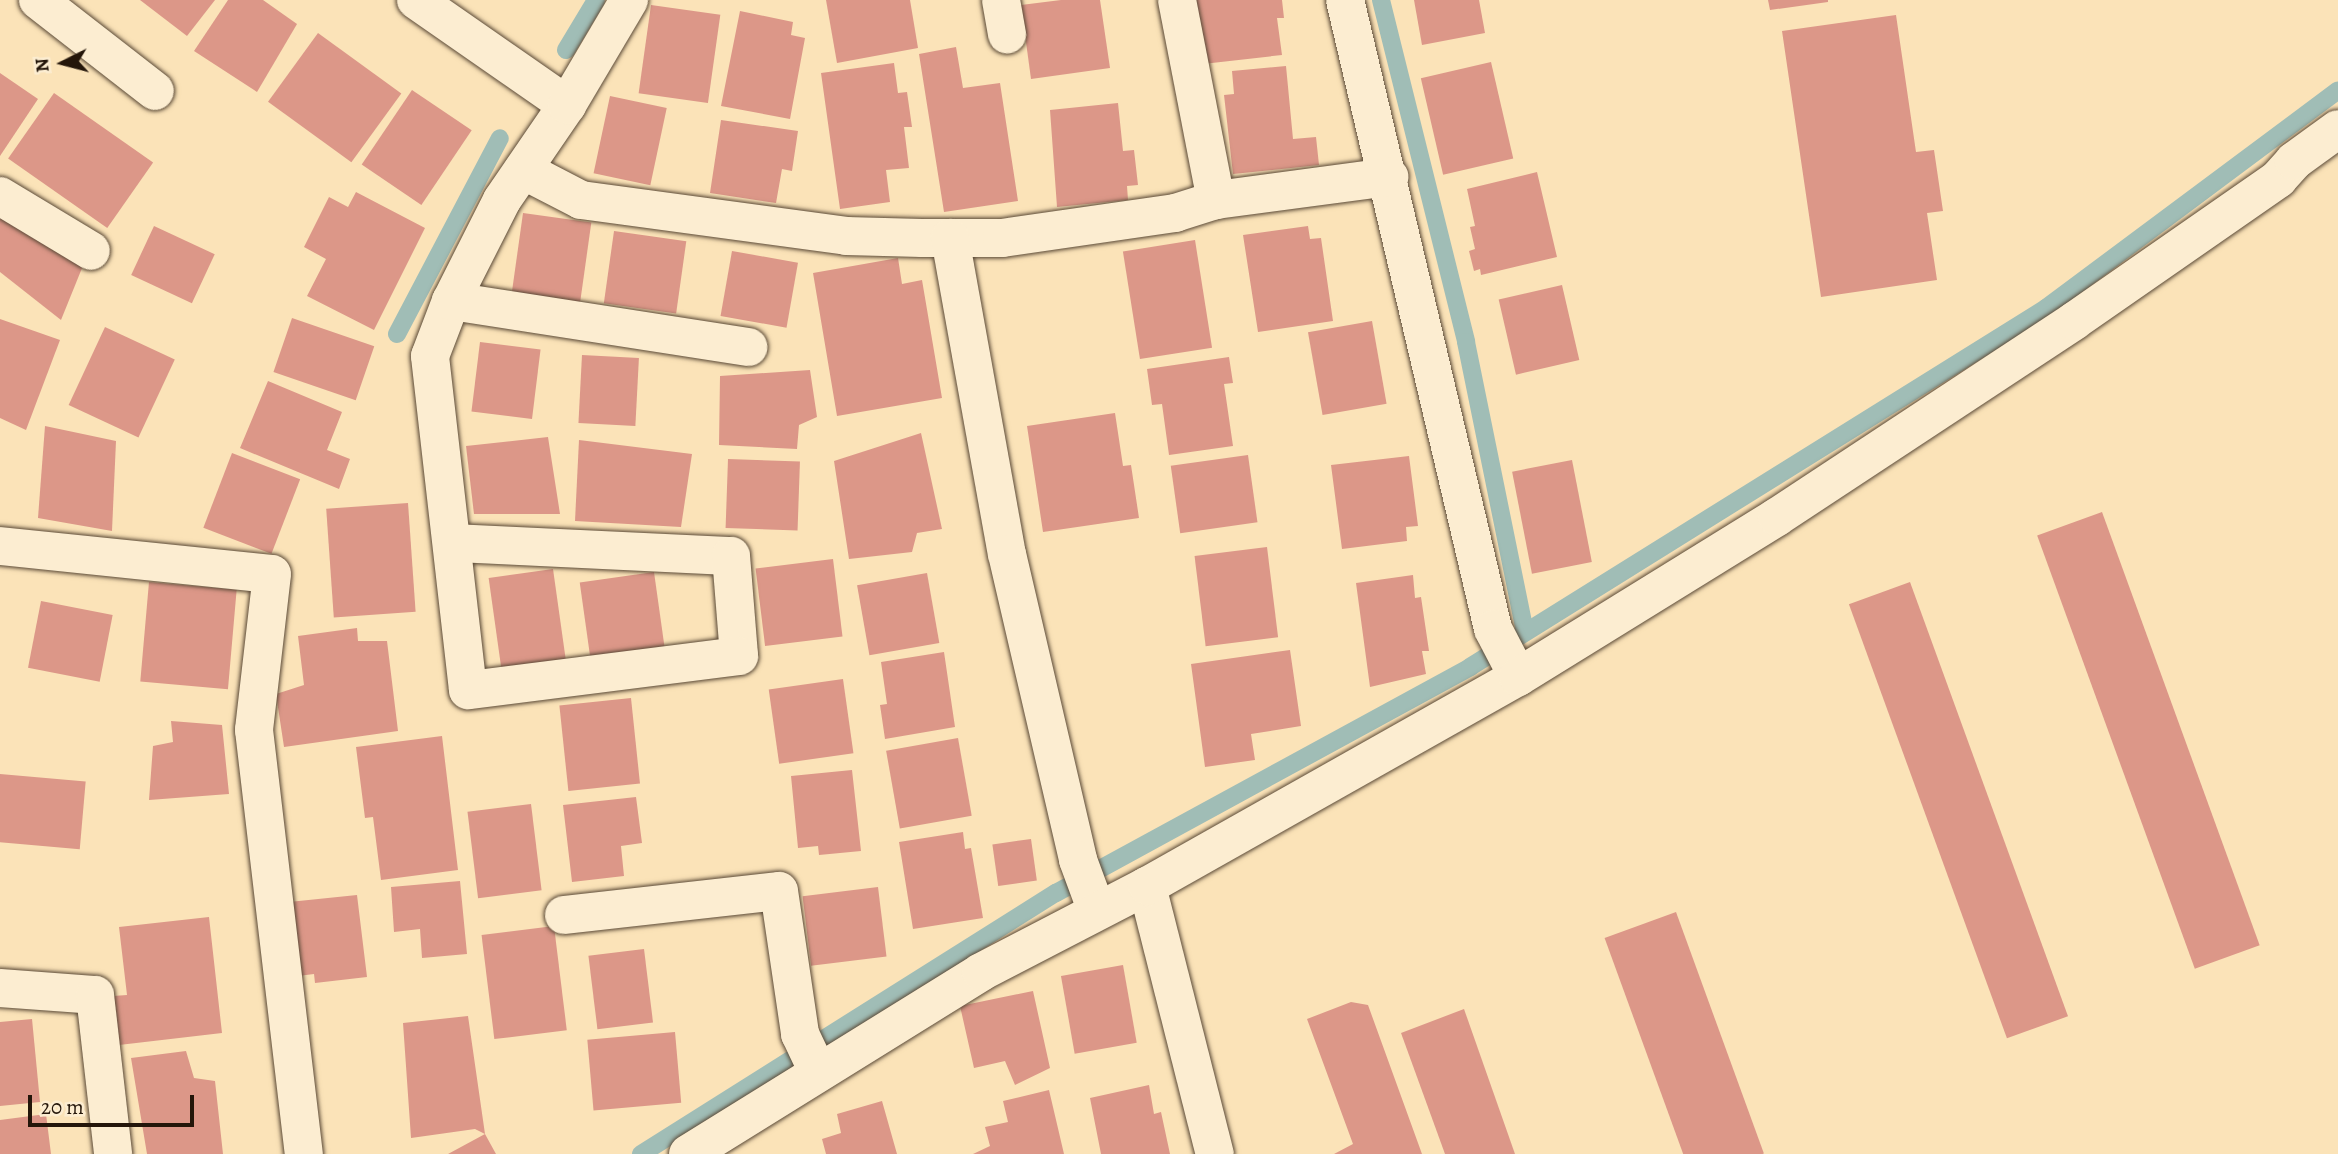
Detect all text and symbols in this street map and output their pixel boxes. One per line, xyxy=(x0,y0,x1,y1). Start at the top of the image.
north arrow xyxy=(28,28,98,98)
text: N xyxy=(28,57,56,73)
scale bar xyxy=(32,1080,198,1124)
text: 20 m xyxy=(41,1093,84,1121)

